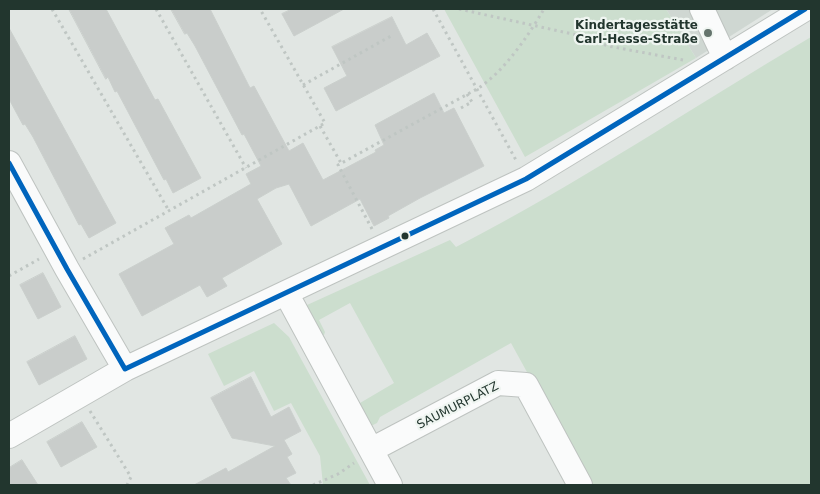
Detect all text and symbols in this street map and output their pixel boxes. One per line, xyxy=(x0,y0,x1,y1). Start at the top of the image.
place label: Kindertagesstätte Carl-Hesse-Straße xyxy=(575,19,698,47)
marker: Kindertagesstätte Carl-Hesse-Straße xyxy=(702,27,714,39)
unlabelled marker xyxy=(400,231,410,241)
street label: SAUMURPLATZ xyxy=(415,379,501,433)

